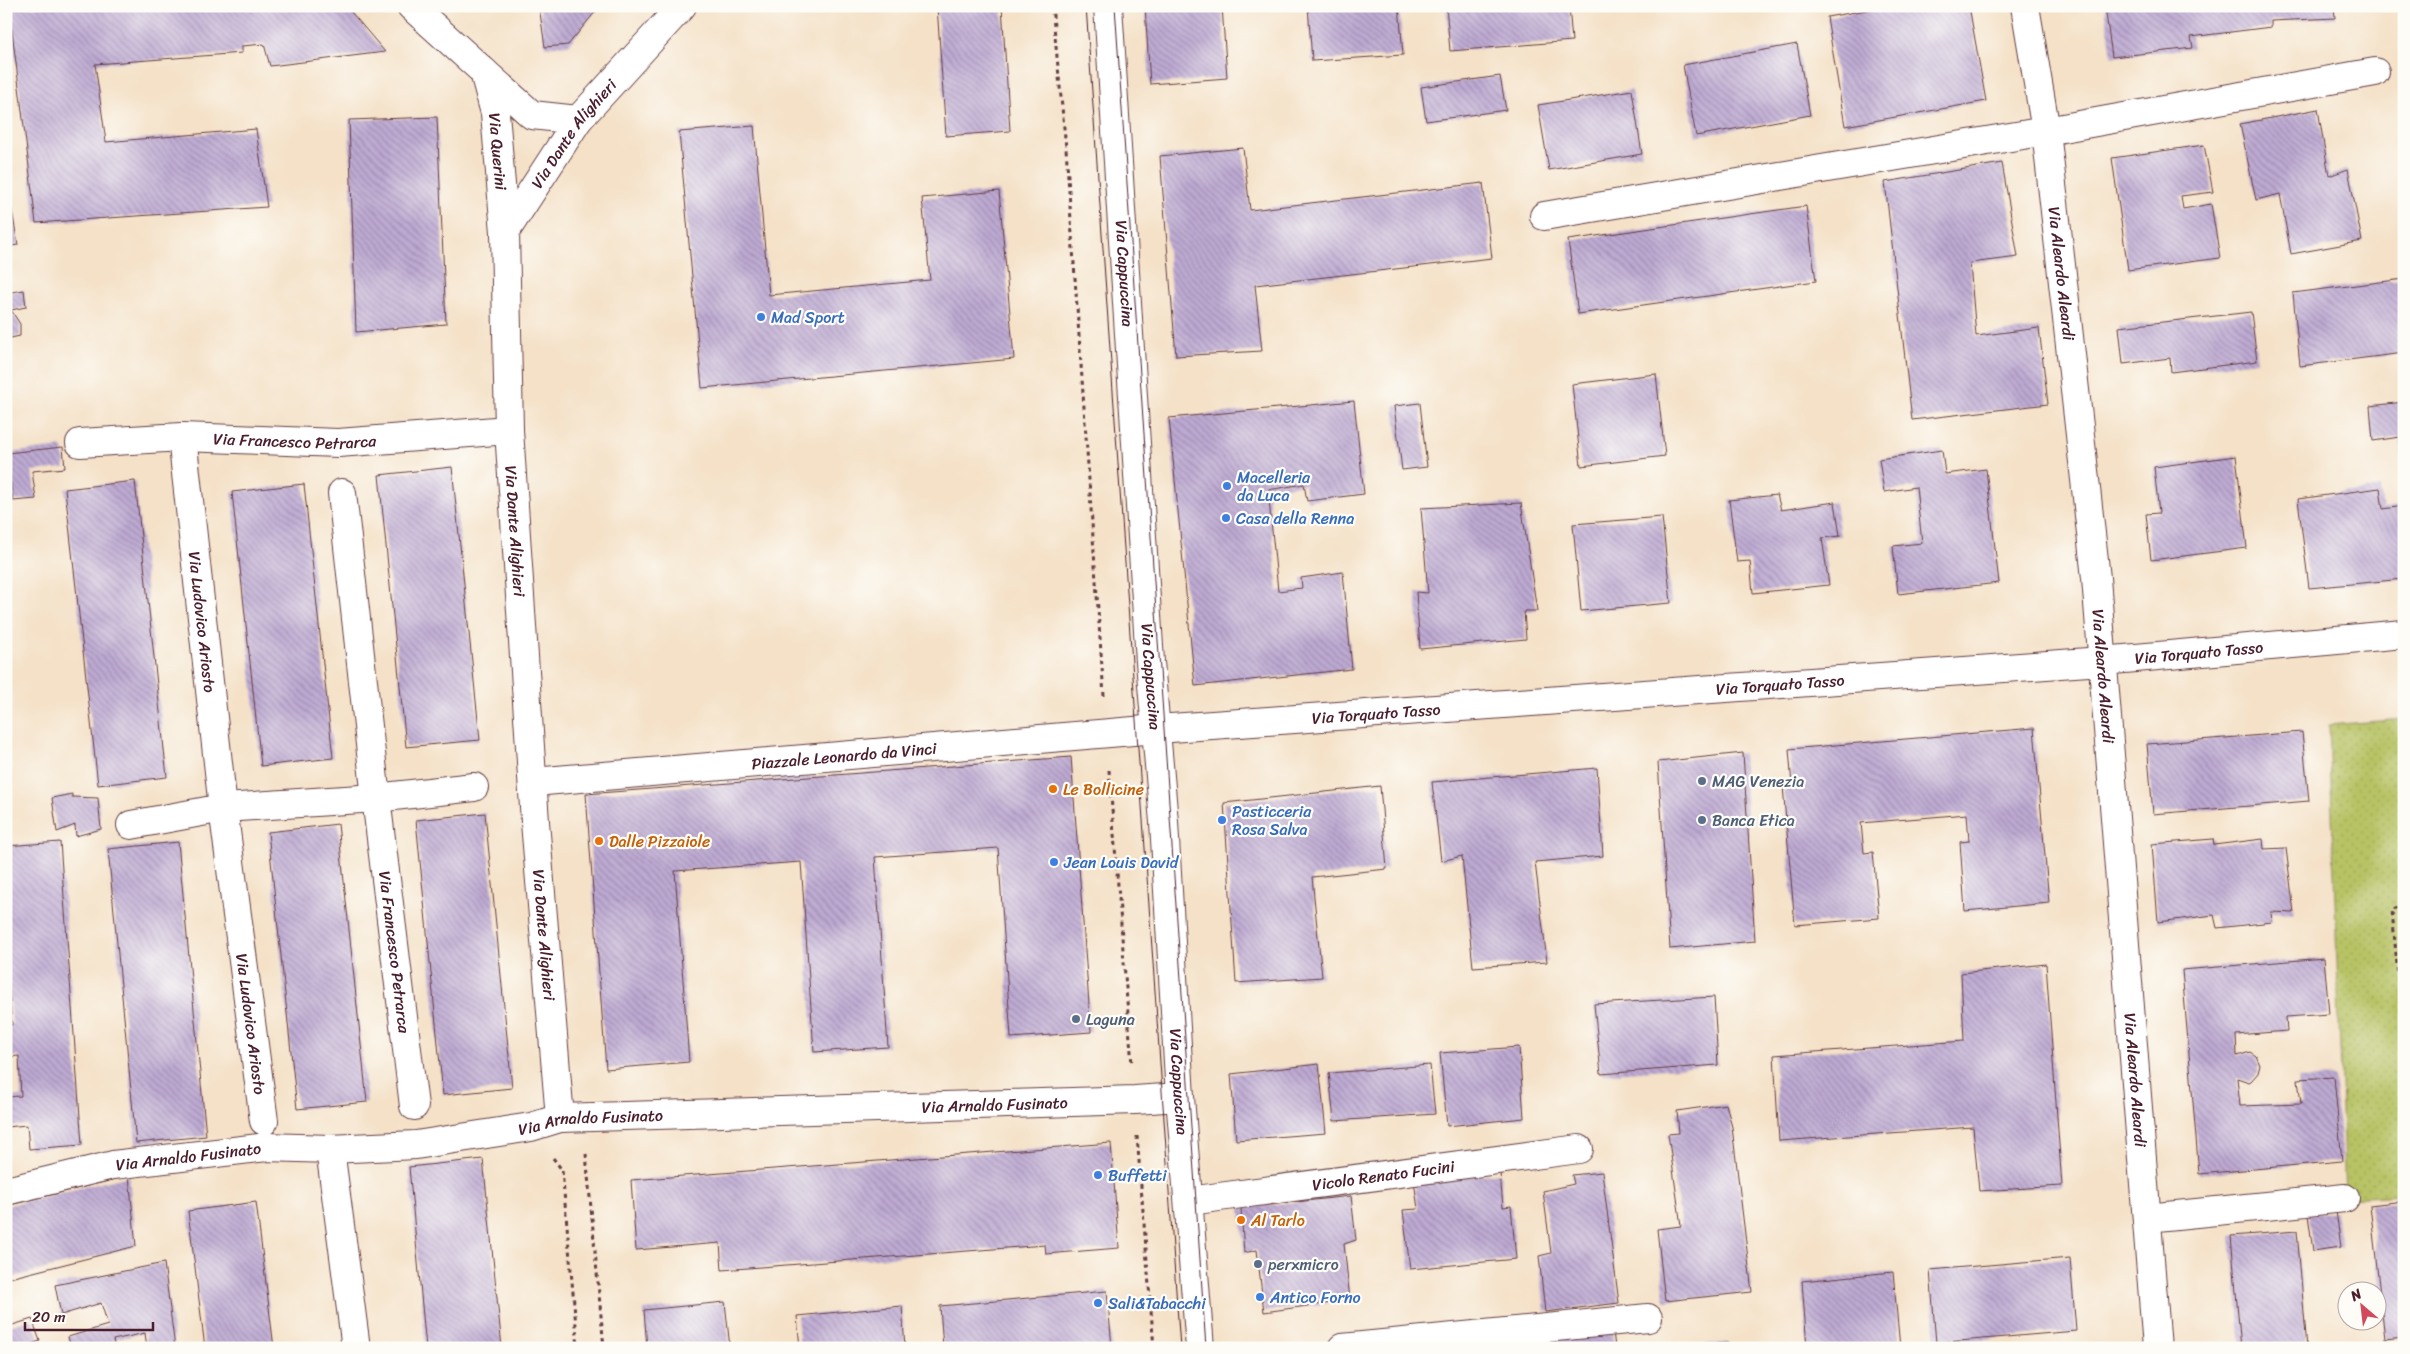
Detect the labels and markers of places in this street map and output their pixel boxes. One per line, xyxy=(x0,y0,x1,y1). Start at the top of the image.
place label: Mad Sport xyxy=(771,303,845,332)
marker: Mad Sport xyxy=(755,311,767,323)
place label: Macelleria da Luca xyxy=(1237,463,1311,510)
marker: Macelleria da Luca xyxy=(1221,480,1233,492)
place label: Casa della Renna xyxy=(1236,504,1354,533)
marker: Casa della Renna xyxy=(1220,512,1232,524)
place label: MAG Venezia xyxy=(1712,767,1804,796)
place label: Le Bollicine xyxy=(1063,775,1144,804)
marker: MAG Venezia xyxy=(1696,775,1708,787)
marker: Le Bollicine xyxy=(1047,783,1059,795)
place label: Pasticceria Rosa Salva xyxy=(1232,797,1312,844)
place label: Banca Etica xyxy=(1712,806,1795,835)
marker: Pasticceria Rosa Salva xyxy=(1216,814,1228,826)
marker: Banca Etica xyxy=(1696,814,1708,826)
place label: Dalle Pizzaiole xyxy=(609,827,710,856)
marker: Dalle Pizzaiole xyxy=(593,835,605,847)
place label: Jean Louis David xyxy=(1063,848,1180,877)
marker: Jean Louis David xyxy=(1048,856,1060,868)
place label: Laguna xyxy=(1086,1005,1135,1034)
marker: Laguna xyxy=(1070,1013,1082,1025)
place label: Buffetti xyxy=(1108,1161,1167,1190)
marker: Buffetti xyxy=(1092,1169,1104,1181)
place label: Al Tarlo xyxy=(1250,1206,1305,1235)
marker: Al Tarlo xyxy=(1235,1214,1247,1226)
place label: perxmicro xyxy=(1267,1250,1339,1279)
marker: perxmicro xyxy=(1252,1258,1264,1270)
place label: Antico Forno xyxy=(1269,1283,1361,1312)
place label: Sali&Tabacchi xyxy=(1108,1289,1206,1318)
marker: Antico Forno xyxy=(1254,1291,1266,1303)
marker: Sali&Tabacchi xyxy=(1092,1297,1104,1309)

